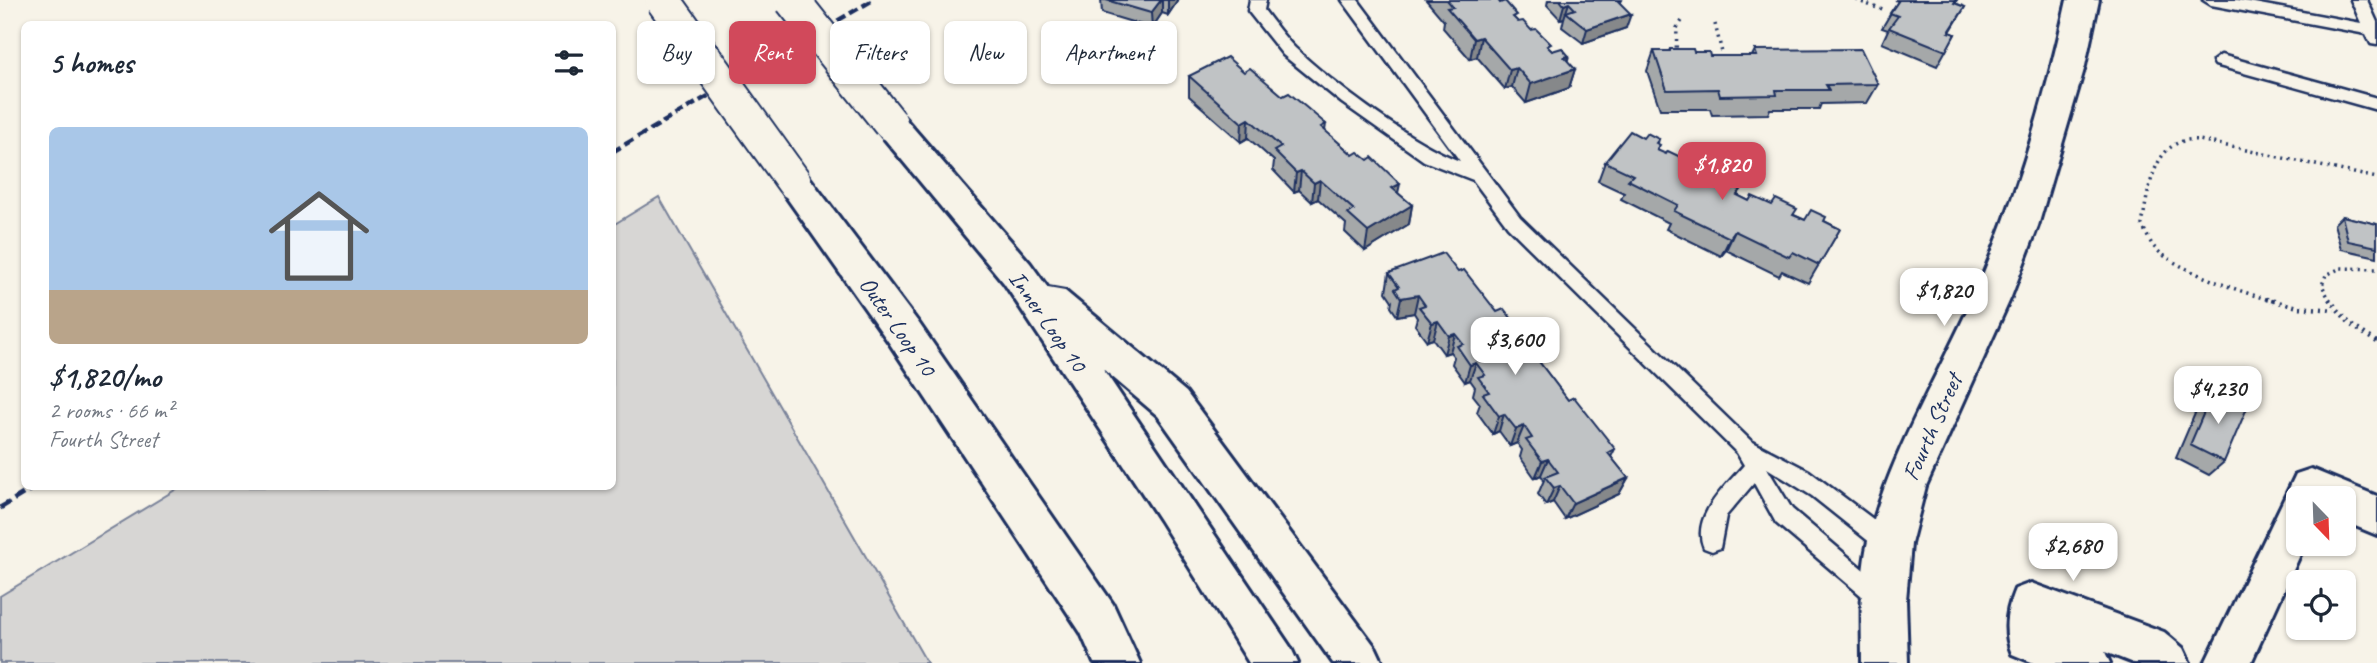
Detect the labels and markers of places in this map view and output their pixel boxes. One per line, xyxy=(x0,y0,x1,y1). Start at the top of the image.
pin: $1,820 xyxy=(1665,142,1779,202)
pin: $1,820 xyxy=(1887,268,2001,328)
pin: $3,600 xyxy=(1458,318,1572,377)
pin: $4,230 xyxy=(2161,366,2275,426)
pin: $2,680 xyxy=(2016,524,2130,583)

